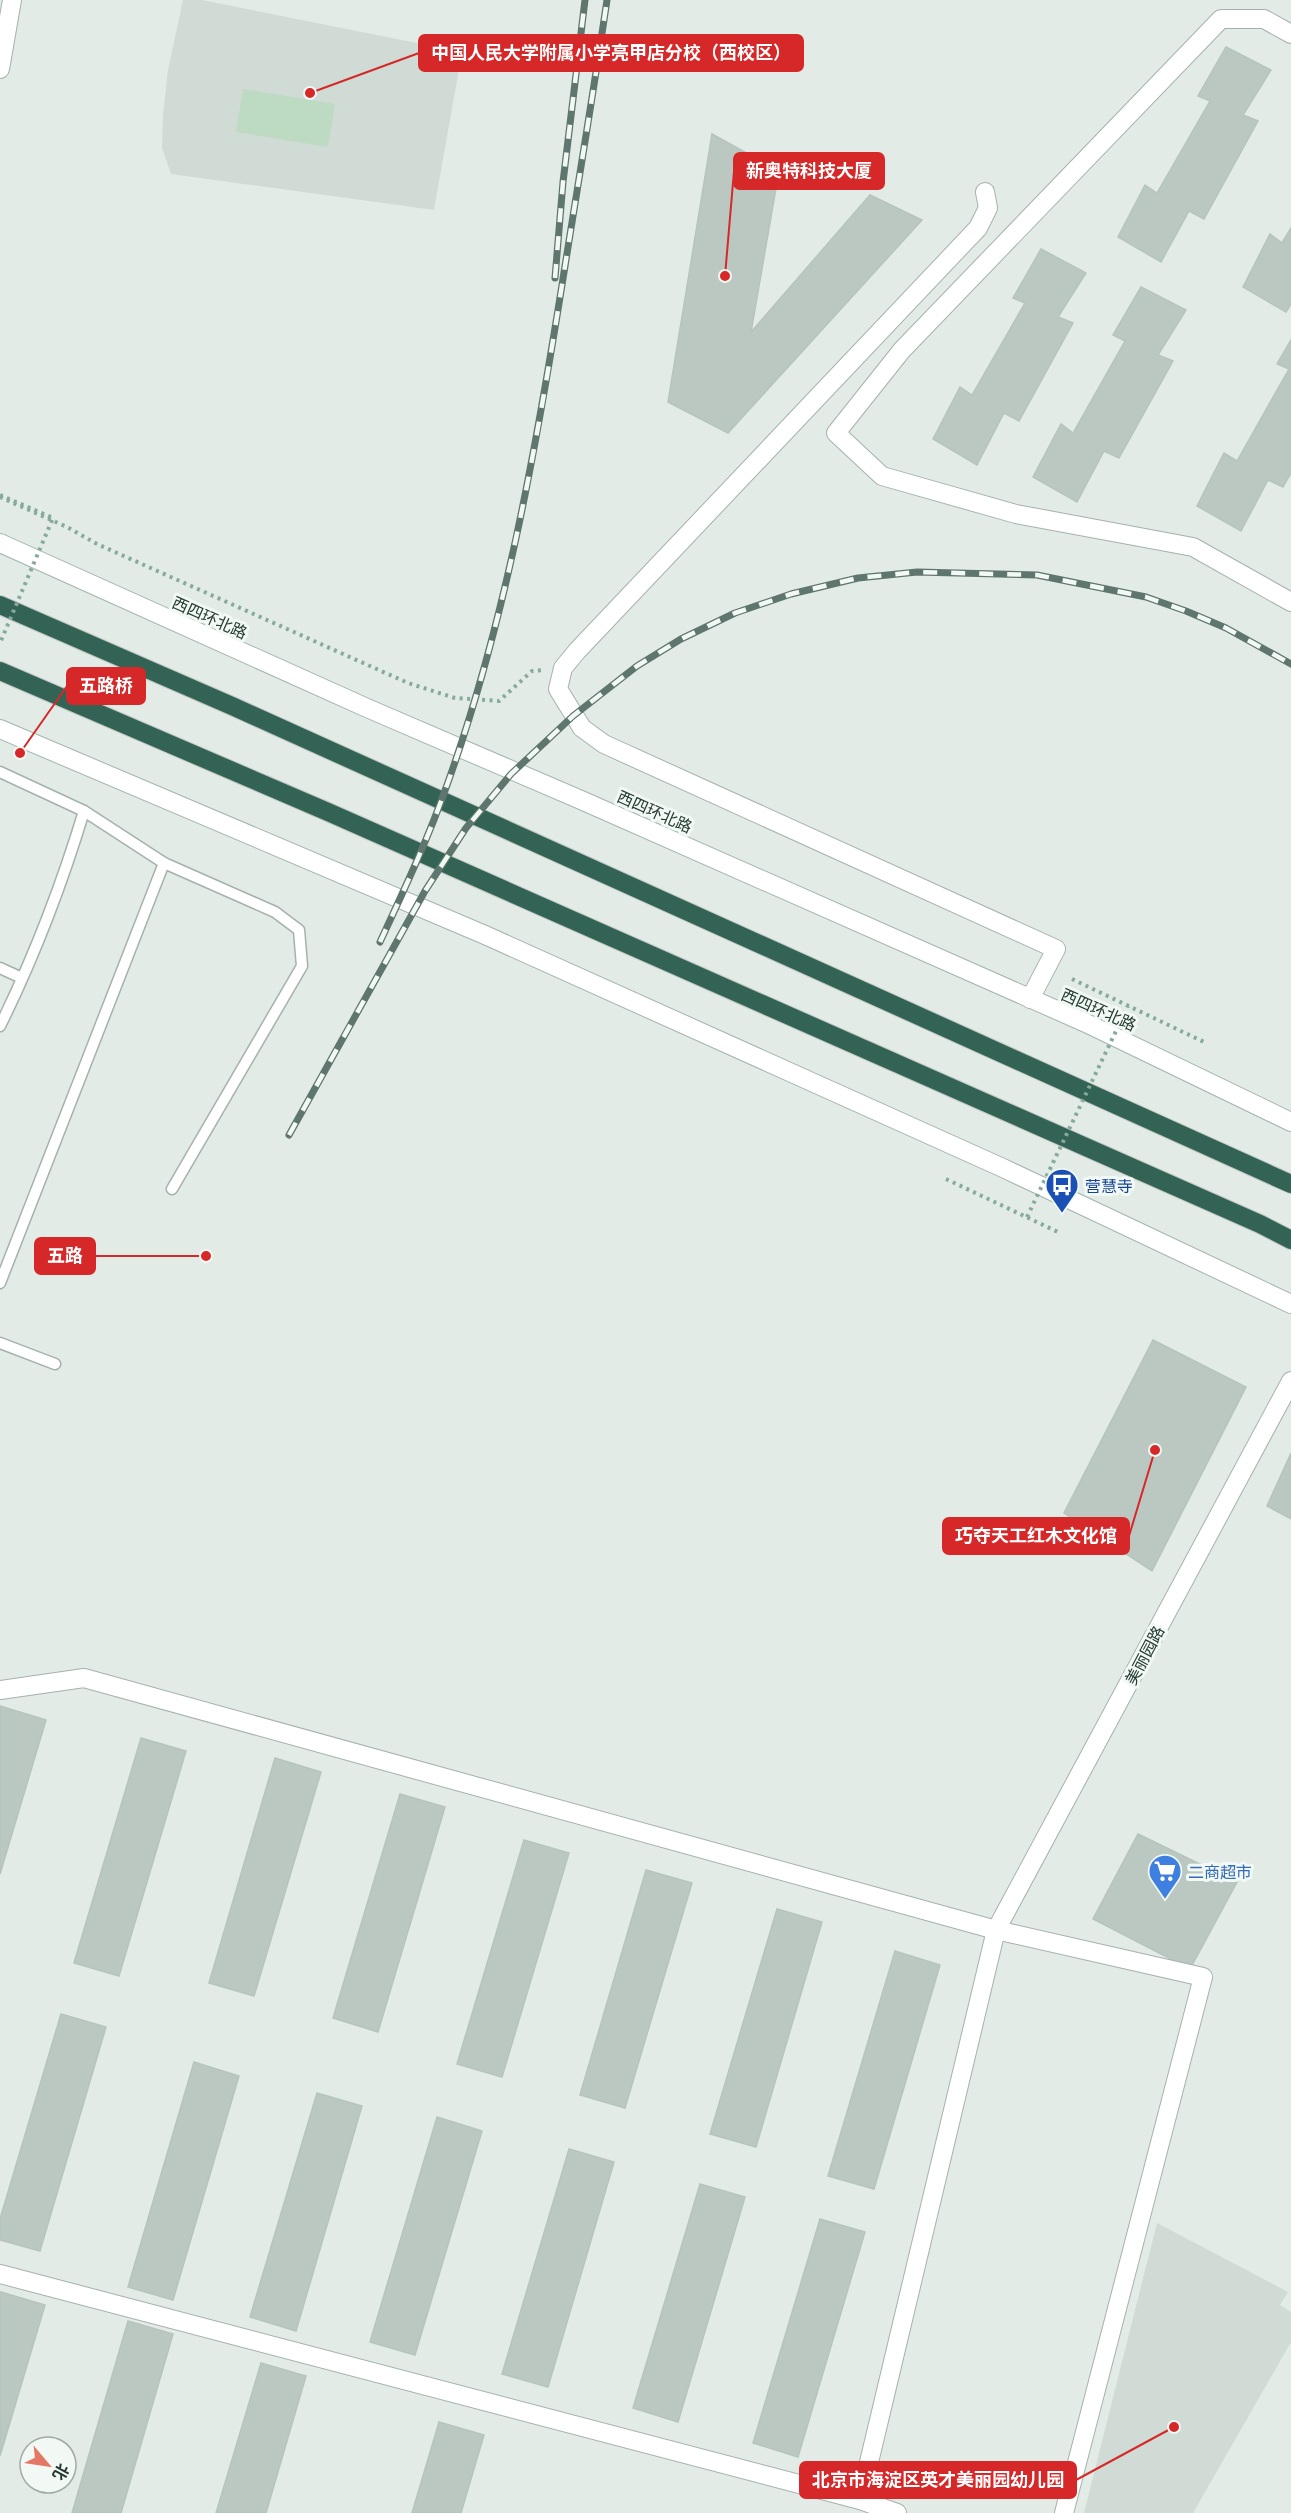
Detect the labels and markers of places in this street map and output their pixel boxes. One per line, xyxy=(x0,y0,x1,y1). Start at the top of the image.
callout: 中国人民大学附属小学亮甲店分校（西校区） xyxy=(419,35,803,71)
callout: 新奥特科技大厦 xyxy=(734,153,884,189)
callout: 五路桥 xyxy=(67,668,145,704)
bus stop icon: 营慧寺 xyxy=(1044,1167,1080,1214)
place label: 营慧寺 xyxy=(1085,1176,1133,1195)
callout: 五路 xyxy=(35,1238,95,1274)
callout: 巧夺天工红木文化馆 xyxy=(943,1518,1129,1554)
supermarket icon: 二商超市 xyxy=(1147,1853,1183,1900)
place label: 二商超市 xyxy=(1188,1862,1252,1881)
callout: 北京市海淀区英才美丽园幼儿园 xyxy=(800,2462,1076,2498)

